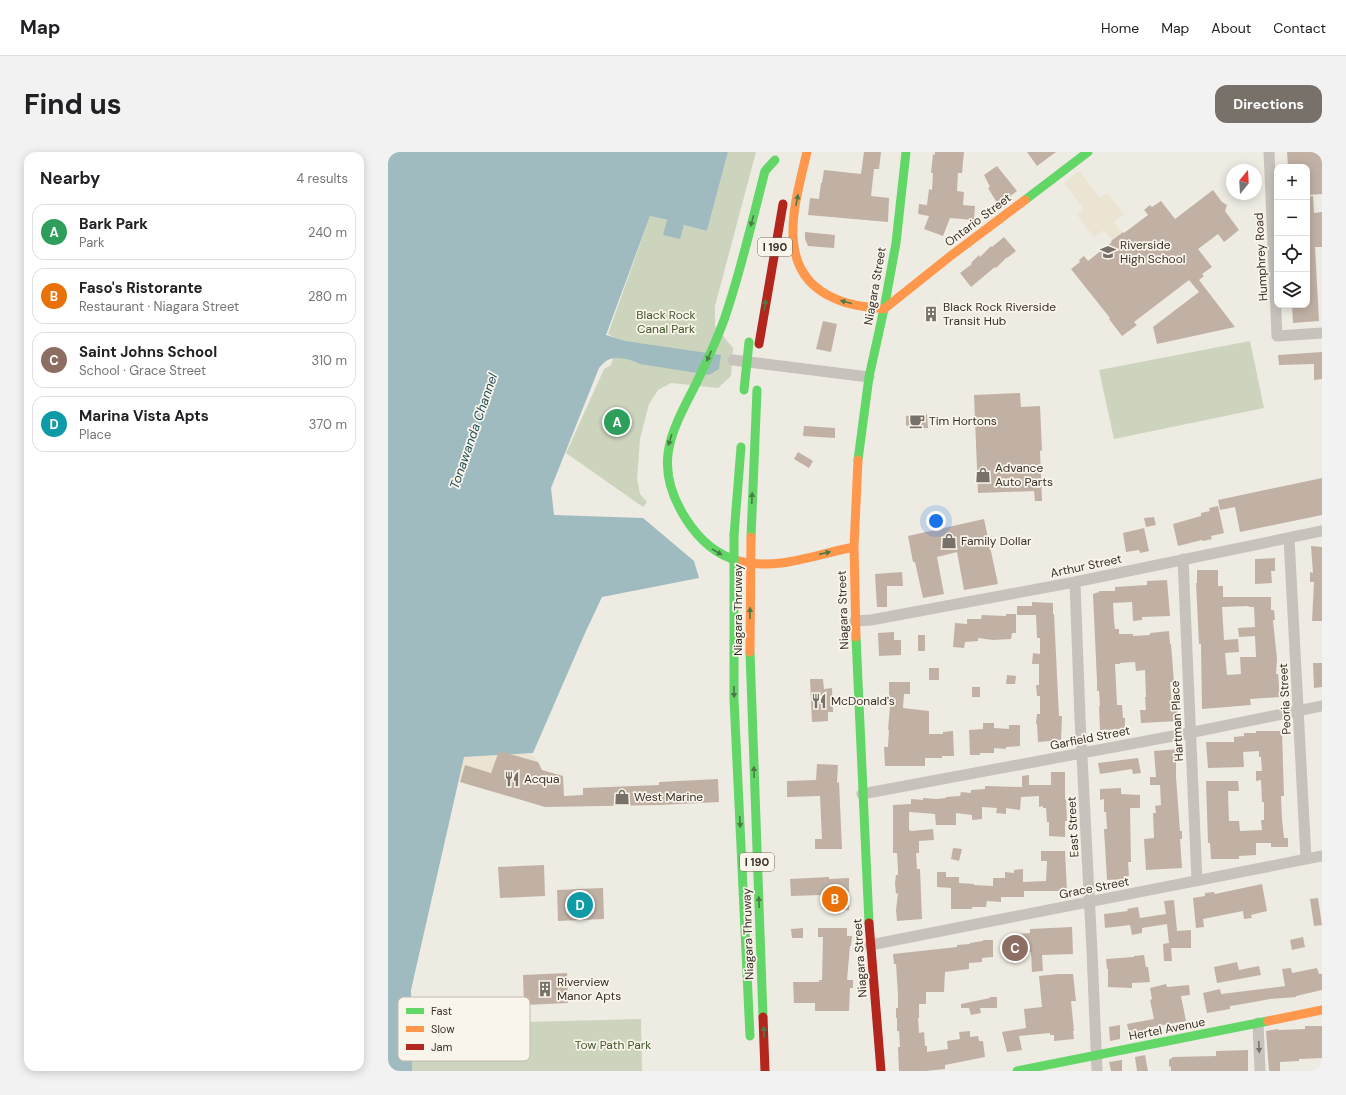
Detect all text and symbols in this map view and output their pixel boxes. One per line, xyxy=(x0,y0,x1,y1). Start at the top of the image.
text: Map xyxy=(20,15,60,40)
text: Home xyxy=(1101,19,1139,37)
text: Map xyxy=(1161,19,1189,37)
text: About xyxy=(1211,19,1251,37)
text: Contact xyxy=(1273,19,1326,37)
button: Directions xyxy=(1215,85,1322,123)
text: Find us xyxy=(24,86,122,123)
north arrow xyxy=(1226,164,1262,200)
map controls xyxy=(1274,164,1310,308)
button: + xyxy=(1274,164,1310,200)
text: Nearby xyxy=(40,167,100,189)
text: 4 results xyxy=(296,170,348,187)
street label: Ontario Street xyxy=(942,190,1015,250)
one-way arrow xyxy=(795,193,801,206)
button: − xyxy=(1274,200,1310,236)
street label: Humphrey Road xyxy=(1251,212,1271,302)
text: Bark Park xyxy=(79,214,148,234)
one-way arrow xyxy=(748,215,754,227)
text: A xyxy=(49,224,59,241)
text: 240 m xyxy=(308,224,347,241)
text: Park xyxy=(79,234,105,251)
button: locate xyxy=(1274,236,1310,272)
place label: Riverside High School xyxy=(1120,237,1185,267)
road number: I 190 xyxy=(758,238,792,256)
school or university icon: Riverside High School xyxy=(1099,243,1117,261)
street label: Niagara Street xyxy=(860,245,890,326)
button: layers xyxy=(1274,272,1310,308)
text: Faso's Ristorante xyxy=(79,278,203,298)
text: B xyxy=(50,288,58,305)
text: 280 m xyxy=(308,288,347,305)
text: Restaurant · Niagara Street xyxy=(79,298,239,315)
one-way arrow xyxy=(762,299,768,311)
one-way arrow xyxy=(840,299,852,305)
place label: Black Rock Riverside Transit Hub xyxy=(943,299,1056,329)
building icon: Black Rock Riverside Transit Hub xyxy=(922,305,940,323)
park label: Black Rock Canal Park xyxy=(636,307,696,337)
text: Saint Johns School xyxy=(79,342,217,362)
one-way arrow xyxy=(706,350,712,362)
text: C xyxy=(49,352,59,369)
text: 310 m xyxy=(312,352,347,369)
text: School · Grace Street xyxy=(79,362,206,379)
water label: Tonawanda Channel xyxy=(446,370,502,491)
text: Marina Vista Apts xyxy=(79,406,209,426)
pin: A xyxy=(604,407,630,437)
cafe icon: Tim Hortons xyxy=(908,412,926,430)
place label: Tim Hortons xyxy=(929,413,997,429)
text: D xyxy=(49,416,59,433)
text: 370 m xyxy=(309,416,347,433)
text: Place xyxy=(79,426,111,443)
one-way arrow xyxy=(667,434,673,446)
place label: Advance Auto Parts xyxy=(995,460,1053,490)
shop icon: Advance Auto Parts xyxy=(974,466,992,484)
one-way arrow xyxy=(749,492,756,504)
your location xyxy=(926,511,946,531)
shop icon: Family Dollar xyxy=(940,532,958,550)
place label: Family Dollar xyxy=(961,533,1032,549)
one-way arrow xyxy=(711,548,723,555)
one-way arrow xyxy=(819,550,831,556)
street label: Arthur Street xyxy=(1049,551,1123,581)
street label: Niagara Thruway xyxy=(730,564,746,656)
street label: Niagara Street xyxy=(834,570,852,650)
one-way arrow xyxy=(747,606,753,619)
street label: Peoria Street xyxy=(1275,663,1295,735)
street label: Hartman Place xyxy=(1167,680,1187,762)
one-way arrow xyxy=(731,686,737,699)
restaurant icon: McDonald's xyxy=(810,692,828,710)
place label: McDonald's xyxy=(831,693,895,709)
street label: Garfield Street xyxy=(1049,722,1132,754)
one-way arrow xyxy=(751,765,757,778)
restaurant icon: Acqua xyxy=(503,770,521,788)
place label: Acqua xyxy=(524,771,559,787)
shop icon: West Marine xyxy=(613,788,631,806)
place label: West Marine xyxy=(634,789,703,805)
street label: East Street xyxy=(1063,796,1083,858)
one-way arrow xyxy=(737,816,743,829)
road number: I 190 xyxy=(740,853,774,871)
street label: Grace Street xyxy=(1058,873,1131,903)
pin: B xyxy=(822,884,848,914)
street label: Niagara Thruway xyxy=(738,887,758,980)
pin: D xyxy=(567,890,593,920)
one-way arrow xyxy=(756,895,762,908)
street label: Niagara Street xyxy=(849,918,871,998)
pin: C xyxy=(1002,933,1028,963)
place label: Riverview Manor Apts xyxy=(557,974,621,1004)
building icon: Riverview Manor Apts xyxy=(536,980,554,998)
legend xyxy=(398,997,530,1061)
text: Fast xyxy=(431,1004,452,1018)
street label: Hertel Avenue xyxy=(1127,1014,1207,1044)
text: Slow xyxy=(431,1022,455,1036)
one-way arrow xyxy=(761,1025,767,1038)
park label: Tow Path Park xyxy=(575,1037,651,1053)
text: Jam xyxy=(431,1040,452,1054)
one-way arrow xyxy=(1255,1041,1262,1053)

